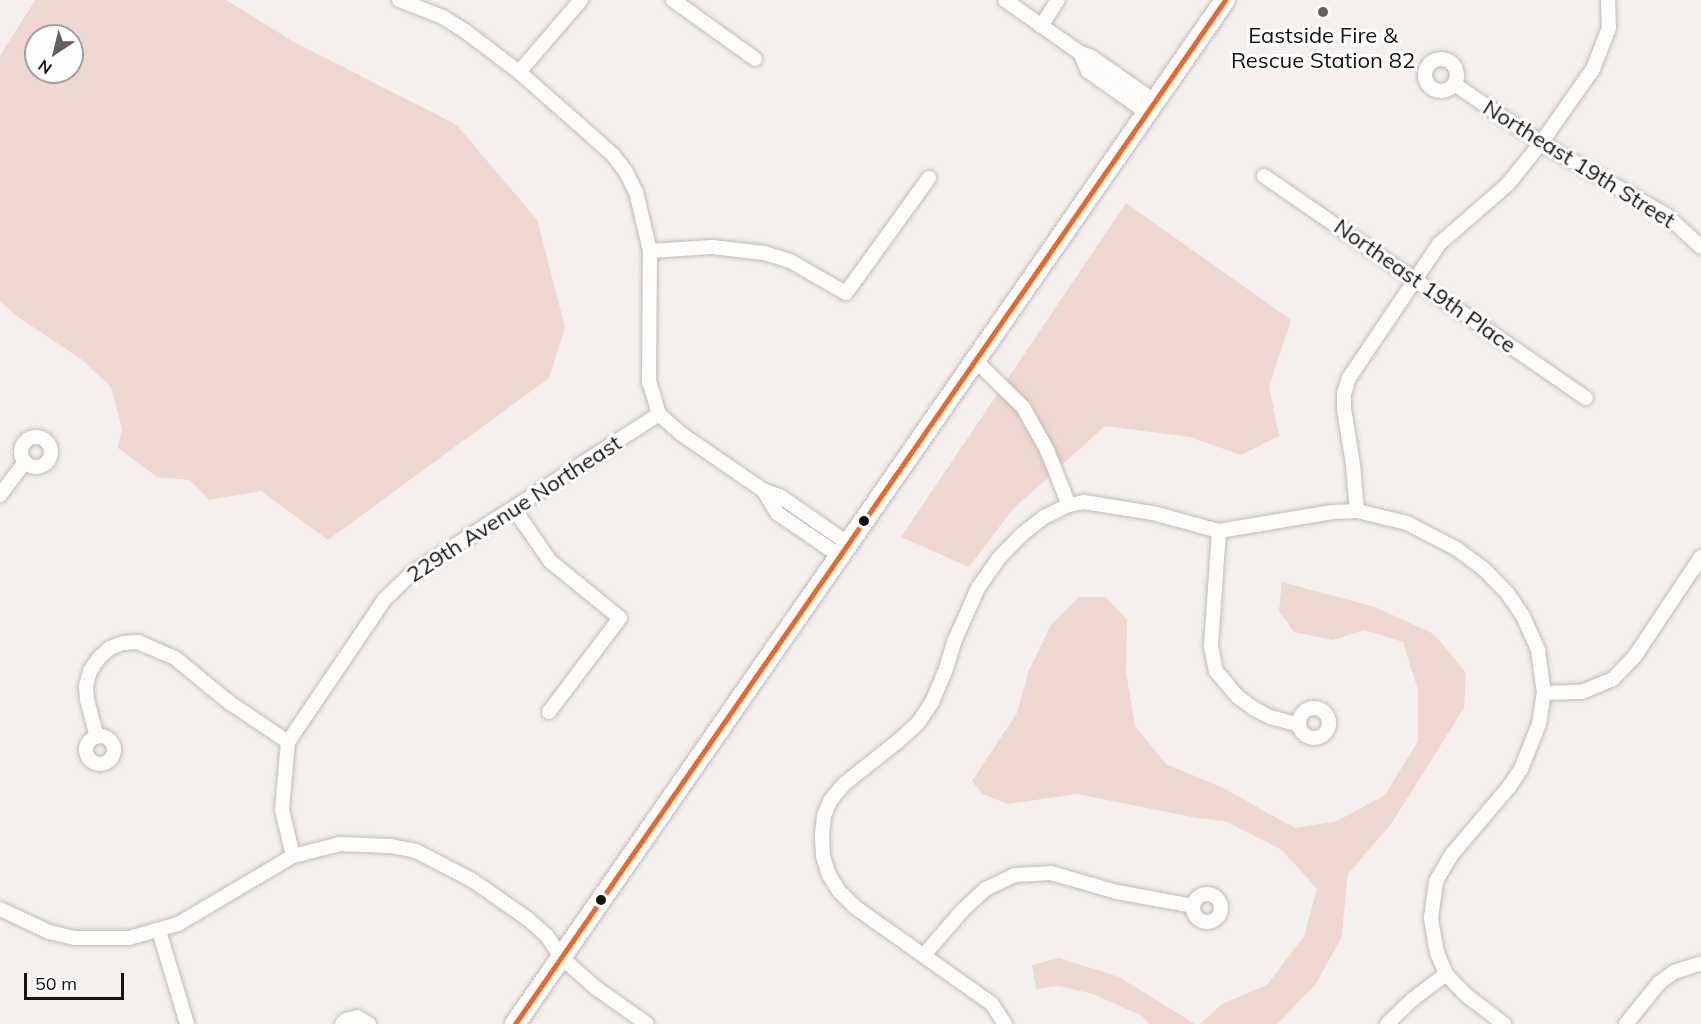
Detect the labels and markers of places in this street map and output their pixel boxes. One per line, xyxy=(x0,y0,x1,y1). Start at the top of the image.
marker: Eastside Fire & Rescue Station 82 xyxy=(1316,5,1330,19)
place label: Eastside Fire & Rescue Station 82 xyxy=(1231,22,1415,74)
unlabelled marker xyxy=(858,515,870,527)
unlabelled marker xyxy=(595,894,607,906)

